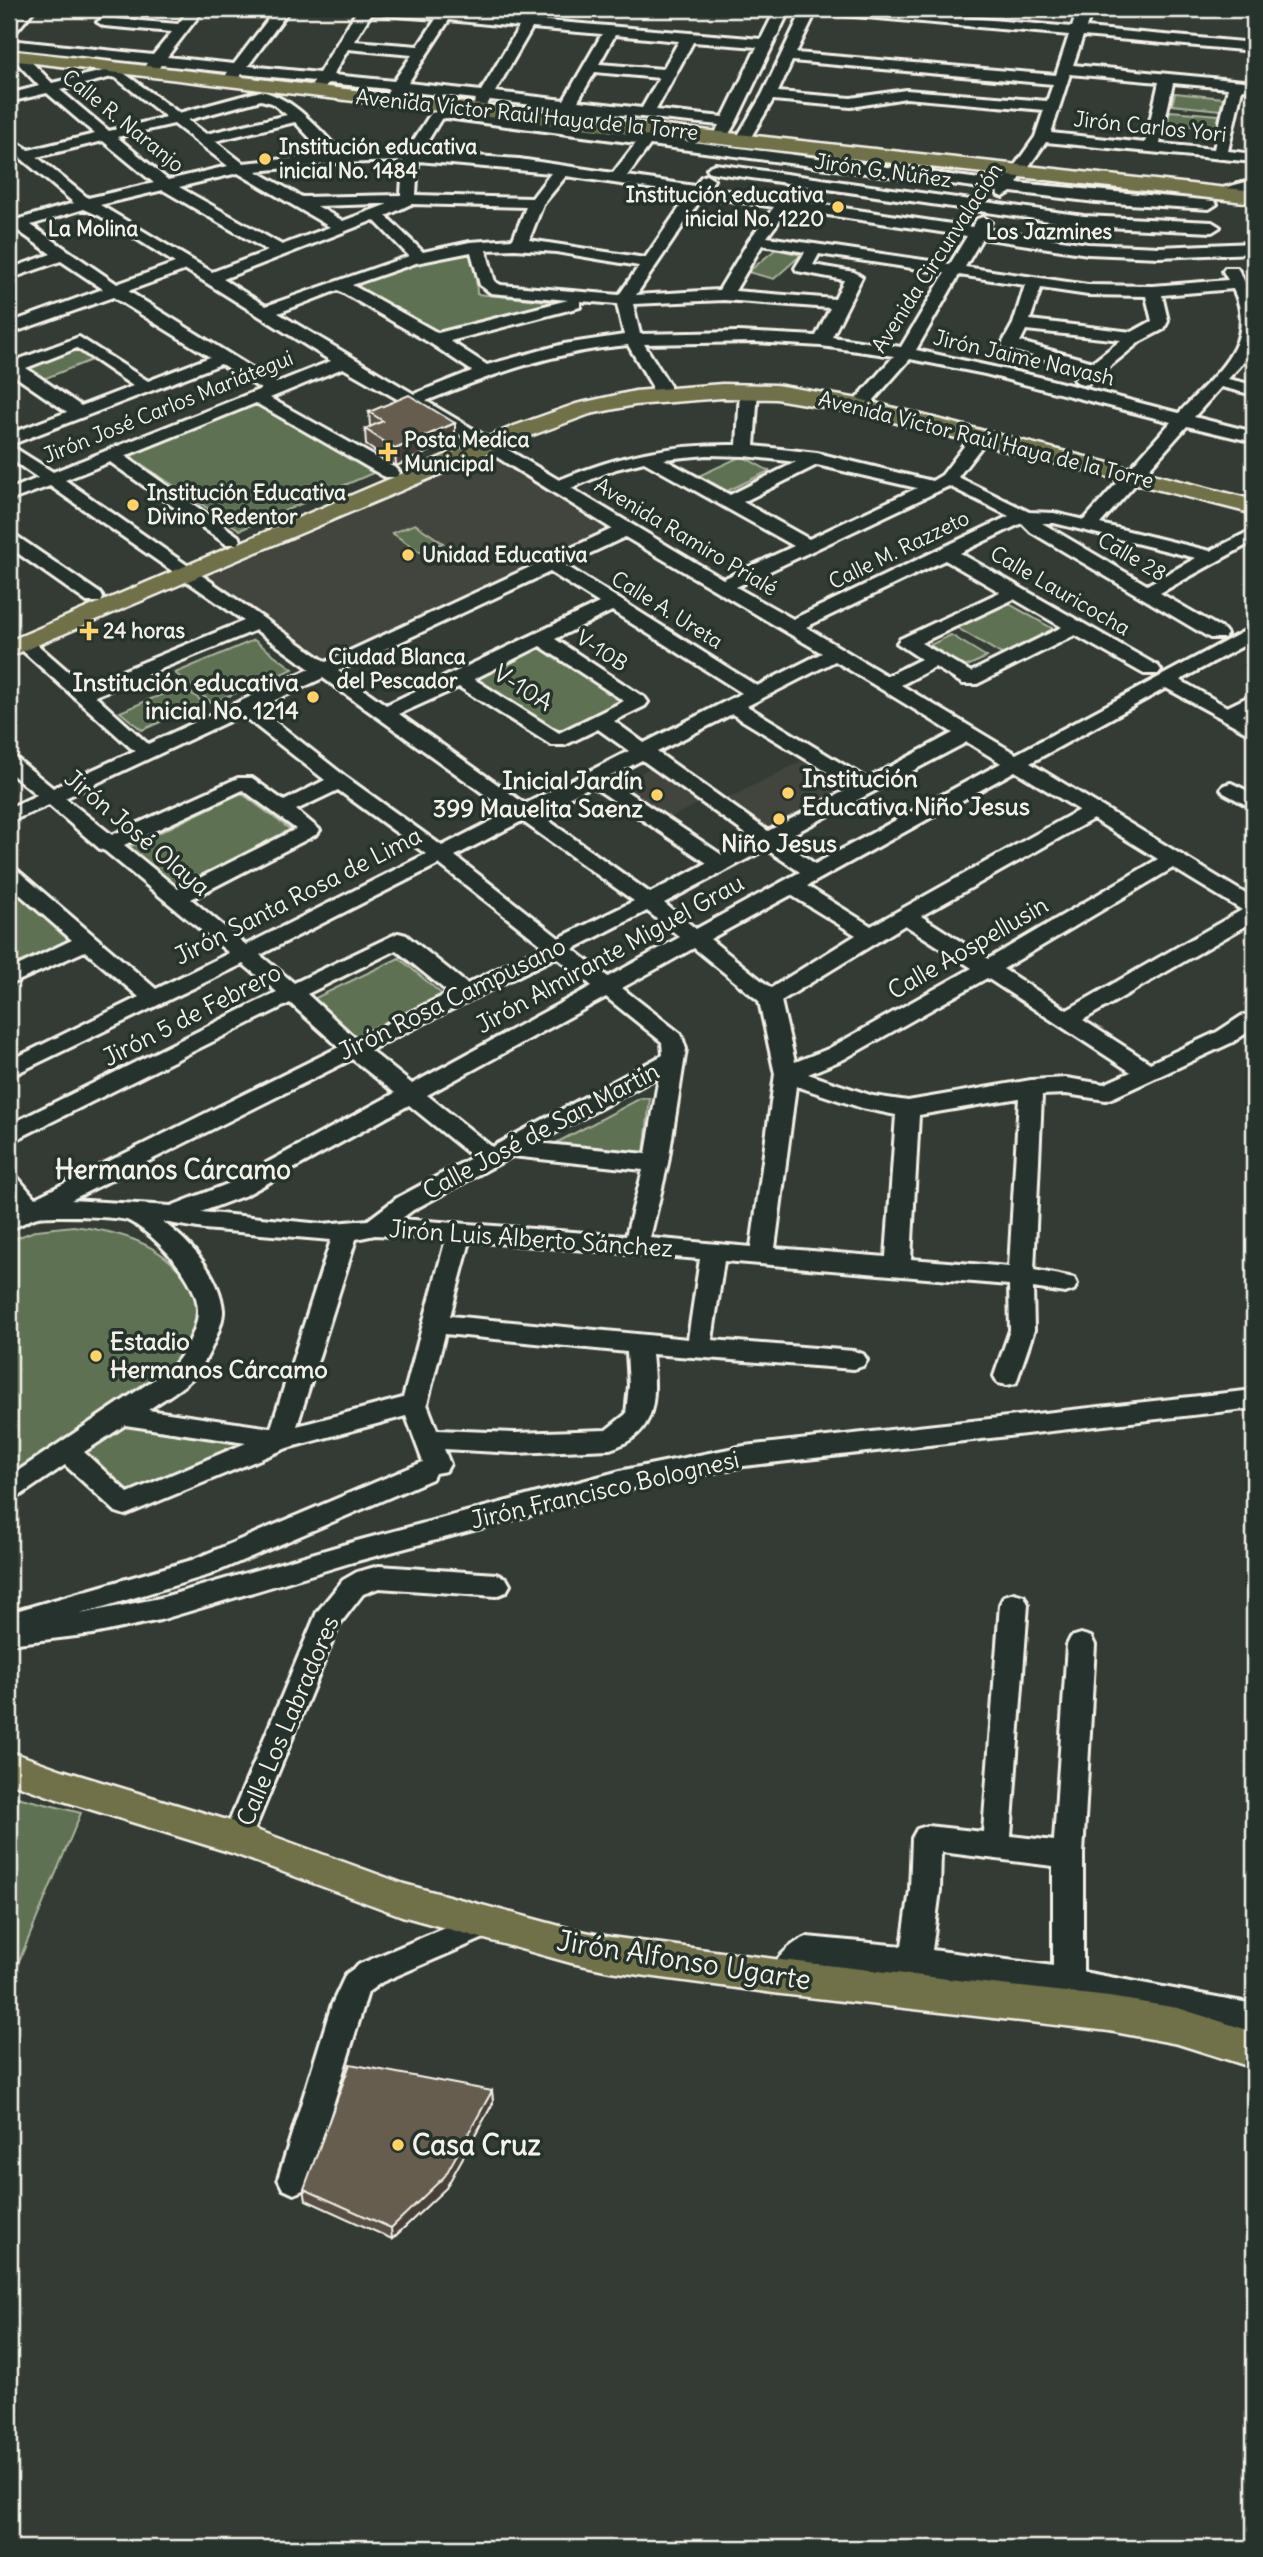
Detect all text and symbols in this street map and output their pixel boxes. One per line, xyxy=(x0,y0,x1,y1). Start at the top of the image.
street label: Calle R. Naranjo xyxy=(57,63,190,178)
street label: Avenida Víctor Raúl Haya de la Torre xyxy=(354,83,700,146)
street label: Jirón Carlos Yori xyxy=(1072,105,1228,148)
place label: Institución educativa inicial No. 1484 xyxy=(279,133,477,184)
street label: Jirón G. Núñez xyxy=(813,148,953,193)
marker: Institución educativa inicial No. 1484 xyxy=(257,151,273,167)
street label: Avenida Circunvalación xyxy=(865,158,1008,358)
place label: Institución educativa inicial No. 1220 xyxy=(626,181,824,232)
marker: Institución educativa inicial No. 1220 xyxy=(830,199,846,215)
district label: La Molina xyxy=(48,215,138,242)
district label: Los Jazmines xyxy=(986,218,1113,245)
street label: Jirón Jaime Navash xyxy=(931,324,1117,391)
street label: Jirón José Carlos Mariátegui xyxy=(39,344,297,469)
street label: Avenida Víctor Raúl Haya de la Torre xyxy=(816,385,1157,494)
place label: Posta Medica Municipal xyxy=(404,426,529,477)
marker: Posta Medica Municipal xyxy=(378,442,398,462)
street label: Avenida Ramiro Prialé xyxy=(590,471,783,602)
place label: Institución Educativa Divino Redentor xyxy=(147,479,346,530)
marker: Institución Educativa Divino Redentor xyxy=(125,497,141,513)
street label: Calle M. Razzeto xyxy=(824,504,973,595)
street label: Calle 28 xyxy=(1093,526,1171,587)
street label: Calle Lauricocha xyxy=(985,540,1135,642)
place label: Unidad Educativa xyxy=(422,541,588,568)
marker: Unidad Educativa xyxy=(400,547,416,563)
street label: Calle A. Ureta xyxy=(606,565,728,655)
place label: 24 horas xyxy=(103,617,186,644)
marker: 24 horas xyxy=(81,623,97,639)
street label: V-10B xyxy=(571,624,633,677)
district label: Ciudad Blanca del Pescador xyxy=(328,643,466,694)
street label: V-10A xyxy=(488,657,559,717)
place label: Institución educativa inicial No. 1214 xyxy=(72,667,299,725)
marker: Institución educativa inicial No. 1214 xyxy=(305,689,321,705)
street label: Jirón José Olaya xyxy=(59,763,216,902)
place label: Institución Educativa Niño Jesus xyxy=(802,763,1030,821)
place label: Inicial Jardín 399 Mauelita Saenz xyxy=(433,765,644,823)
marker: Institución Educativa Niño Jesus xyxy=(780,785,796,801)
marker: Inicial Jardín 399 Mauelita Saenz xyxy=(649,787,665,803)
marker: Niño Jesus xyxy=(771,811,787,827)
street label: Jirón Santa Rosa de Lima xyxy=(169,820,426,971)
place label: Niño Jesus xyxy=(721,828,837,858)
street label: Jirón Almirante Miguel Grau xyxy=(470,867,749,1039)
street label: Calle Aospellusin xyxy=(882,889,1053,1005)
street label: Jirón Rosa Campusano xyxy=(333,930,570,1066)
street label: Jirón 5 de Febrero xyxy=(97,956,286,1072)
street label: Calle José de San Martín xyxy=(417,1055,664,1205)
district label: Hermanos Cárcamo xyxy=(55,1153,291,1186)
street label: Jirón Luis Alberto Sánchez xyxy=(388,1213,674,1263)
place label: Estadio Hermanos Cárcamo xyxy=(110,1326,328,1384)
marker: Estadio Hermanos Cárcamo xyxy=(88,1348,104,1364)
street label: Jirón Francisco Bolognesi xyxy=(468,1444,742,1535)
street label: Calle Los Labradores xyxy=(229,1611,345,1830)
street label: Jirón Alfonso Ugarte xyxy=(554,1922,814,1998)
place label: Casa Cruz xyxy=(412,2127,541,2163)
marker: Casa Cruz xyxy=(390,2137,406,2153)

